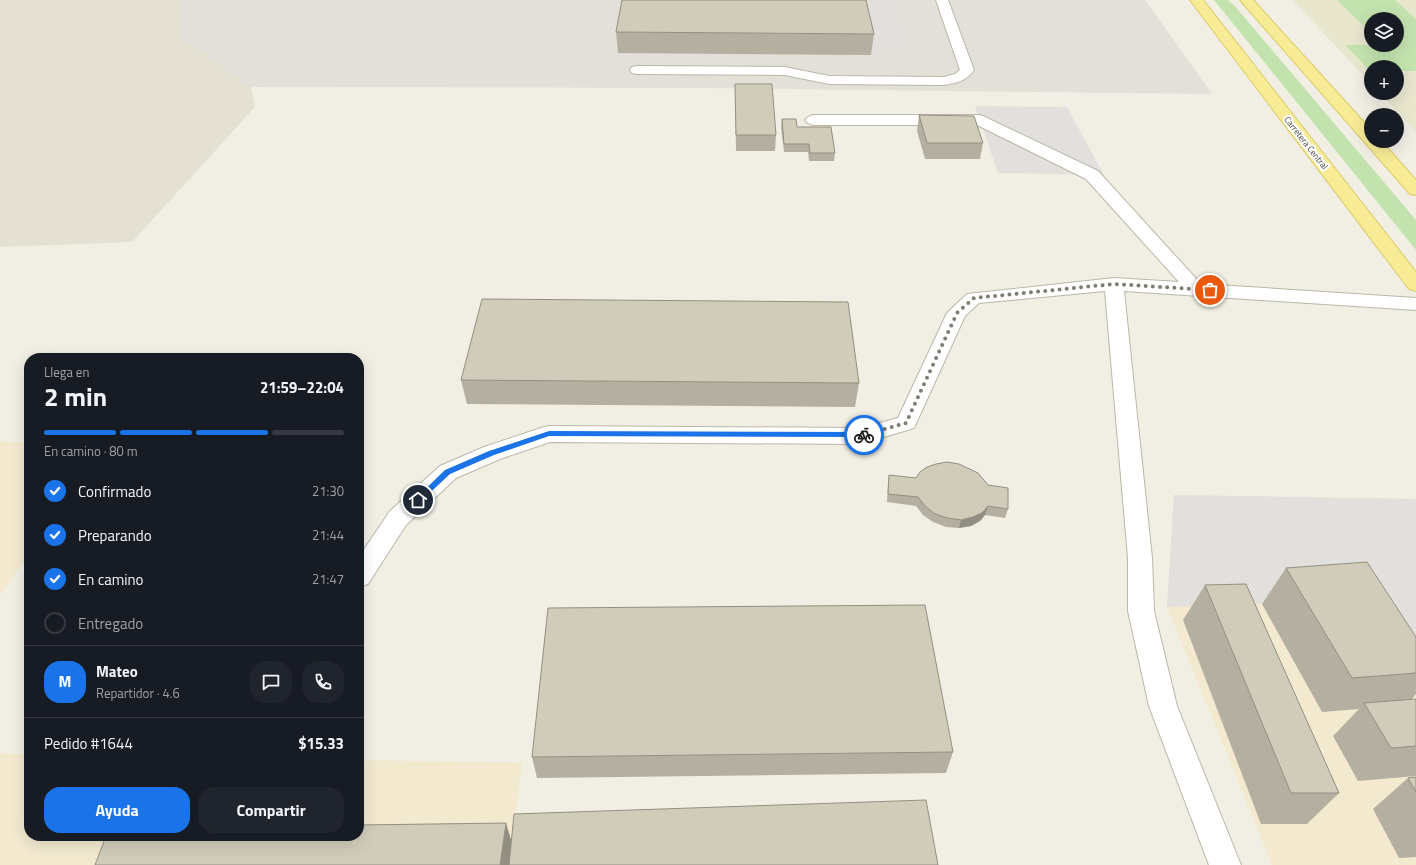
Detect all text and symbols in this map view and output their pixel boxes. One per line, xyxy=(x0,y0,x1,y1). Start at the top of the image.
map controls xyxy=(1364,12,1404,148)
button: layers xyxy=(1364,12,1404,52)
button: + xyxy=(1364,60,1404,100)
button: − xyxy=(1364,108,1404,148)
street label: Carretera Central xyxy=(1281,113,1331,172)
pin xyxy=(1193,273,1227,307)
icon: bag xyxy=(1199,279,1221,301)
text: Llega en xyxy=(44,362,89,382)
text: 21:59–22:04 xyxy=(260,376,344,399)
text: 2 min xyxy=(44,377,107,416)
courier xyxy=(844,415,884,455)
icon: bike xyxy=(853,424,875,446)
text: En camino · 80 m xyxy=(44,441,138,461)
icon: check xyxy=(44,480,66,502)
text: Confirmado xyxy=(78,480,151,503)
text: 21:30 xyxy=(312,481,344,501)
pin xyxy=(401,483,435,517)
icon: home xyxy=(407,489,429,511)
icon: check xyxy=(44,524,66,546)
text: Preparando xyxy=(78,524,152,547)
text: 21:44 xyxy=(312,525,344,545)
icon: check xyxy=(44,568,66,590)
text: En camino xyxy=(78,568,144,591)
text: 21:47 xyxy=(312,569,344,589)
text: Entregado xyxy=(78,612,143,635)
text: Mateo xyxy=(96,660,138,683)
button: chat xyxy=(250,661,292,703)
button: phone xyxy=(302,661,344,703)
text: M xyxy=(59,670,71,693)
text: Repartidor · 4.6 xyxy=(96,683,180,703)
text: Pedido #1644 xyxy=(44,732,133,755)
text: $15.33 xyxy=(298,732,344,755)
button: Ayuda xyxy=(44,787,190,833)
button: Compartir xyxy=(198,787,344,833)

